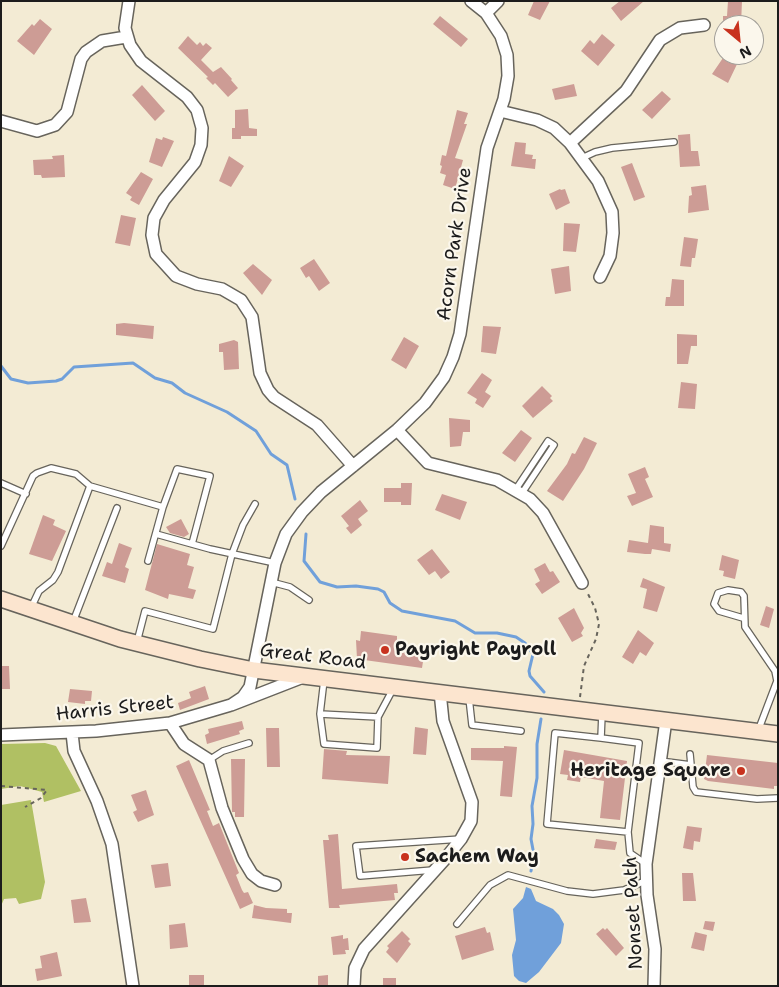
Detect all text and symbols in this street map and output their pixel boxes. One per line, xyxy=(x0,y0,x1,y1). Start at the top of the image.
north arrow xyxy=(714,15,764,65)
text: N xyxy=(736,42,755,63)
street label: Acorn Park Drive xyxy=(433,166,477,322)
street label: Great Road xyxy=(259,639,367,675)
place label: Payright Payroll xyxy=(395,639,556,661)
marker: Payright Payroll xyxy=(379,644,391,656)
street label: Harris Street xyxy=(55,691,175,727)
place label: Heritage Square xyxy=(570,760,731,782)
marker: Heritage Square xyxy=(735,765,747,777)
place label: Sachem Way xyxy=(415,846,539,868)
marker: Sachem Way xyxy=(399,851,411,863)
street label: Nonset Path xyxy=(620,856,648,970)

